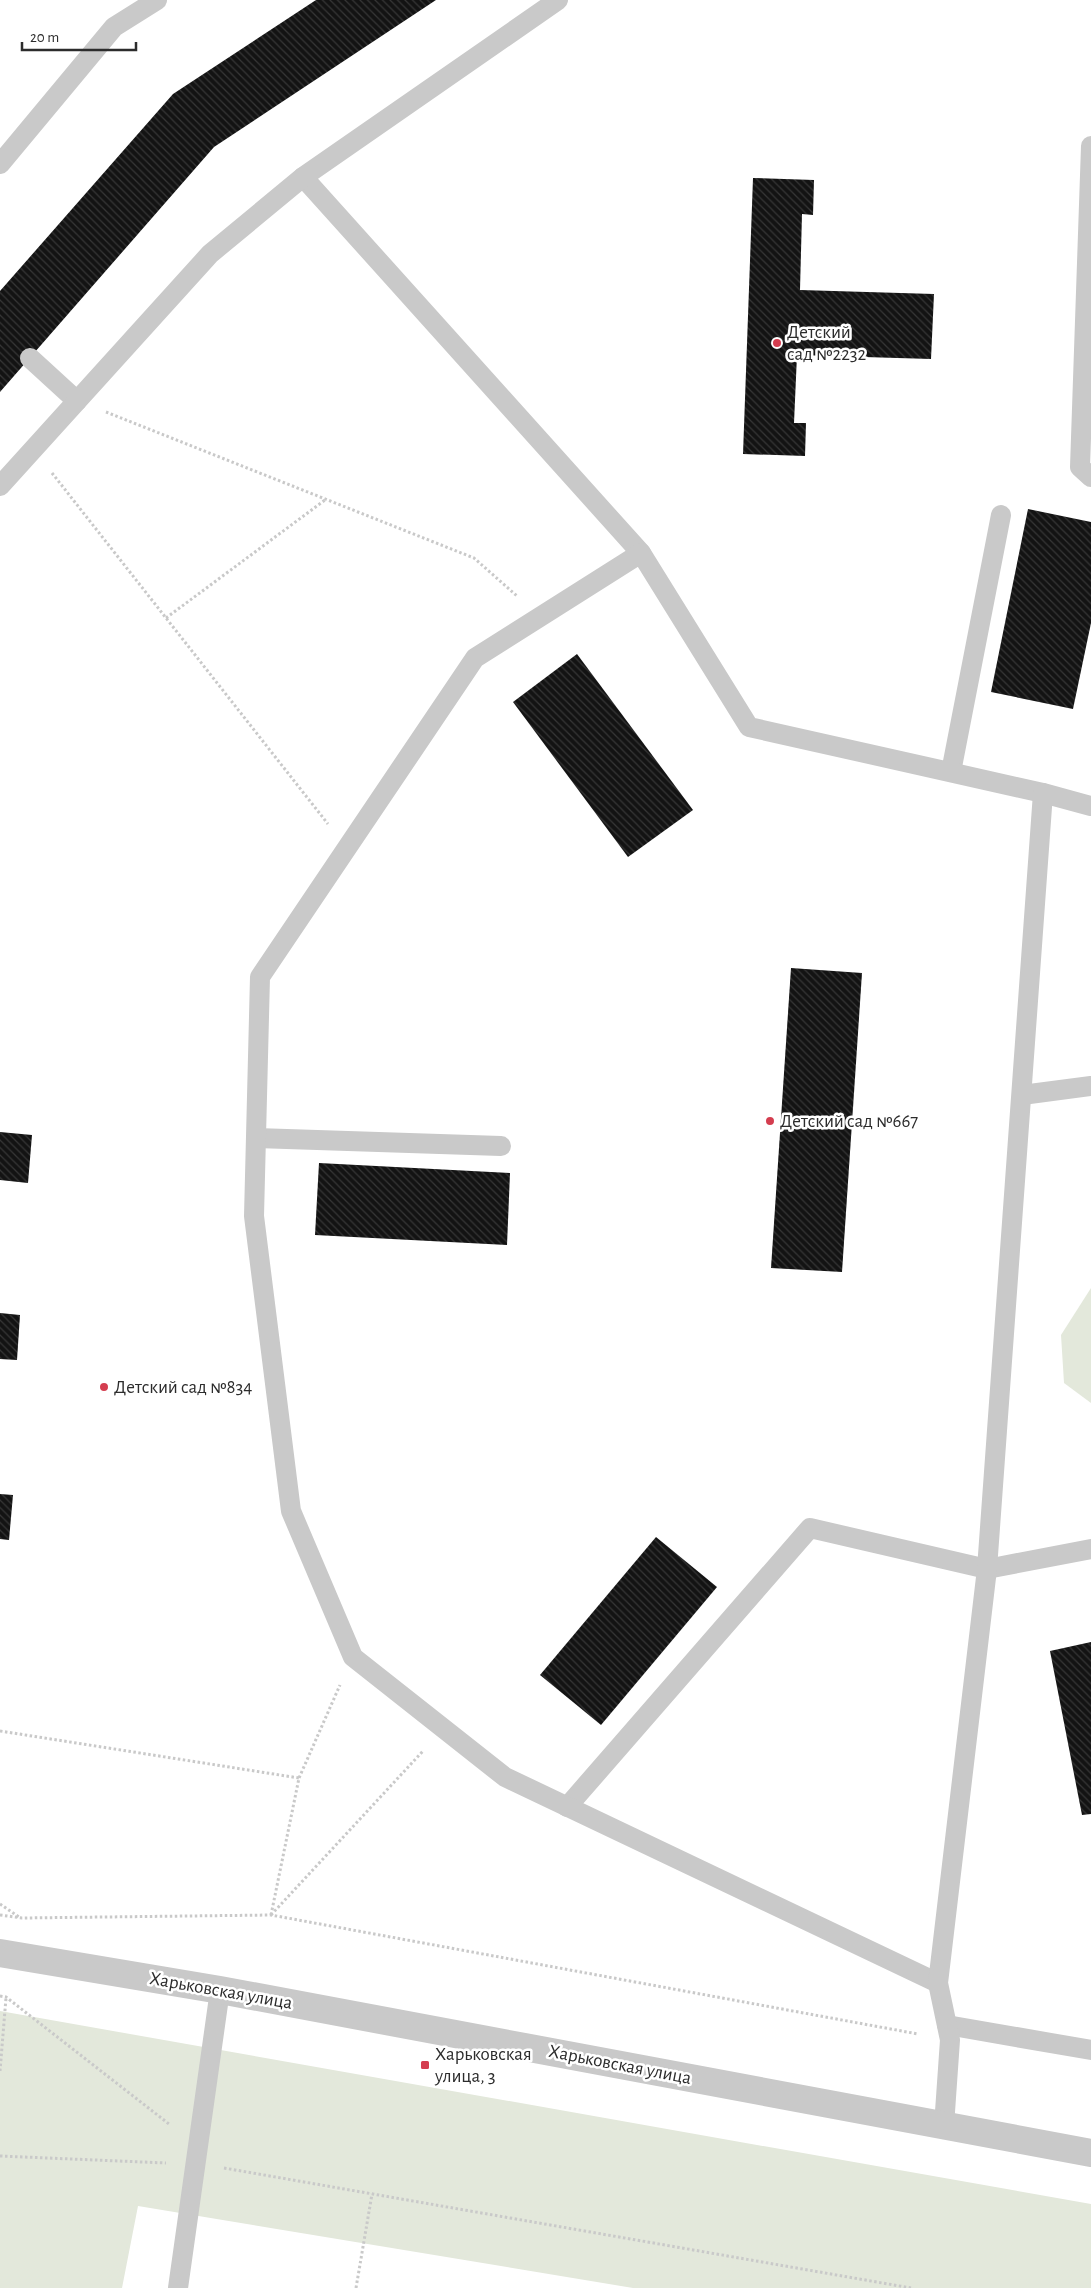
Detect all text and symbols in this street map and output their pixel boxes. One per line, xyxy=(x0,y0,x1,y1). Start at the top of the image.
scale bar xyxy=(22,20,136,52)
text: 20 m xyxy=(30,30,59,45)
place label: Детский сад №2232 xyxy=(787,323,867,364)
marker: Детский сад №2232 xyxy=(771,337,783,349)
place label: Детский сад №667 xyxy=(780,1112,918,1131)
marker: Детский сад №667 xyxy=(764,1115,776,1127)
place label: Детский сад №834 xyxy=(114,1378,252,1397)
marker: Детский сад №834 xyxy=(98,1381,110,1393)
street label: Харьковская улица xyxy=(148,1969,294,2013)
street label: Харьковская улица xyxy=(547,2042,693,2088)
place label: Харьковская улица, 3 xyxy=(434,2045,532,2086)
marker: Харьковская улица, 3 xyxy=(419,2059,431,2071)

